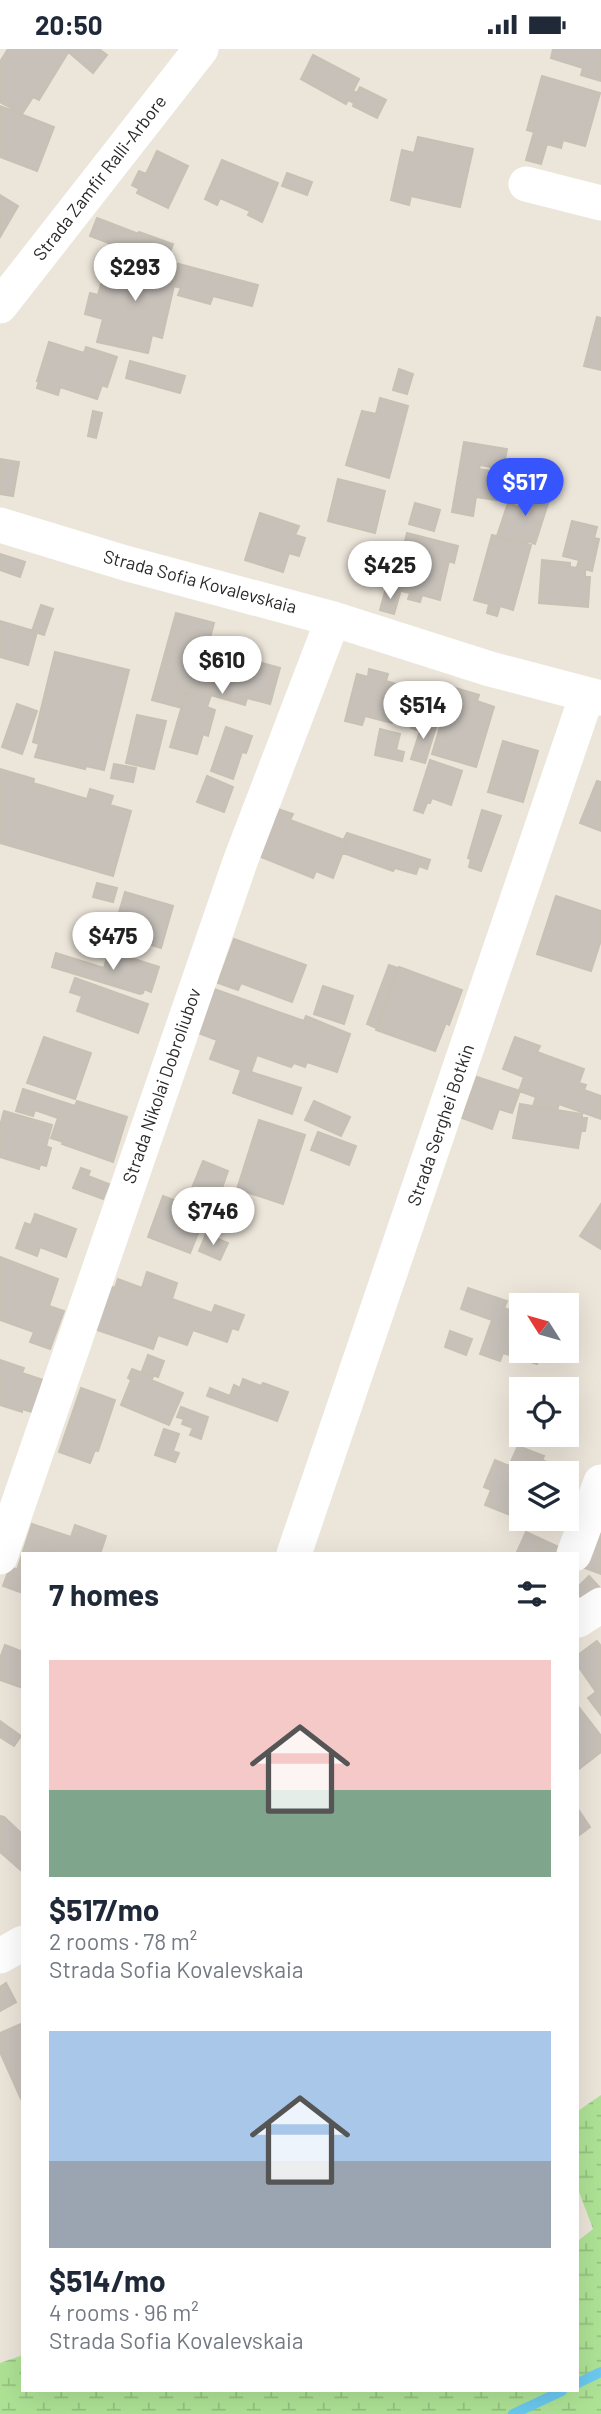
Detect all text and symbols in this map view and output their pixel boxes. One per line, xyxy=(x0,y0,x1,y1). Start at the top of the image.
text: 20:50 xyxy=(35,9,103,40)
street label: Strada Zamfir Ralli-Arbore xyxy=(28,90,171,264)
pin: $293 xyxy=(94,243,176,303)
text: $293 xyxy=(110,252,160,280)
pin: $517 xyxy=(484,459,566,518)
text: $517 xyxy=(503,467,547,495)
pin: $425 xyxy=(349,541,431,601)
street label: Strada Sofia Kovalevskaia xyxy=(101,545,299,617)
text: $425 xyxy=(364,550,416,578)
pin: $610 xyxy=(181,637,263,696)
text: $610 xyxy=(199,645,245,673)
pin: $514 xyxy=(382,681,464,741)
text: $514 xyxy=(399,690,447,718)
pin: $475 xyxy=(72,913,154,972)
text: $475 xyxy=(88,921,138,949)
street label: Strada Nikolai Dobroliubov xyxy=(117,985,205,1186)
street label: Strada Serghei Botkin xyxy=(402,1041,478,1208)
pin: $746 xyxy=(172,1187,254,1247)
text: $746 xyxy=(188,1196,238,1224)
north arrow xyxy=(509,1293,579,1363)
map controls xyxy=(509,1293,579,1531)
button: locate xyxy=(509,1377,579,1447)
button: layers xyxy=(509,1461,579,1531)
icon: filters xyxy=(513,1575,551,1613)
text: 7 homes xyxy=(49,1576,159,1612)
icon: home xyxy=(237,1706,363,1832)
text: $517/mo xyxy=(49,1891,160,1927)
text: 2 rooms · 78 m² xyxy=(49,1927,197,1955)
text: Strada Sofia Kovalevskaia xyxy=(49,1955,304,1983)
icon: home xyxy=(237,2077,363,2203)
text: $514/mo xyxy=(49,2262,166,2298)
text: 4 rooms · 96 m² xyxy=(49,2298,199,2326)
text: Strada Sofia Kovalevskaia xyxy=(49,2326,304,2354)

